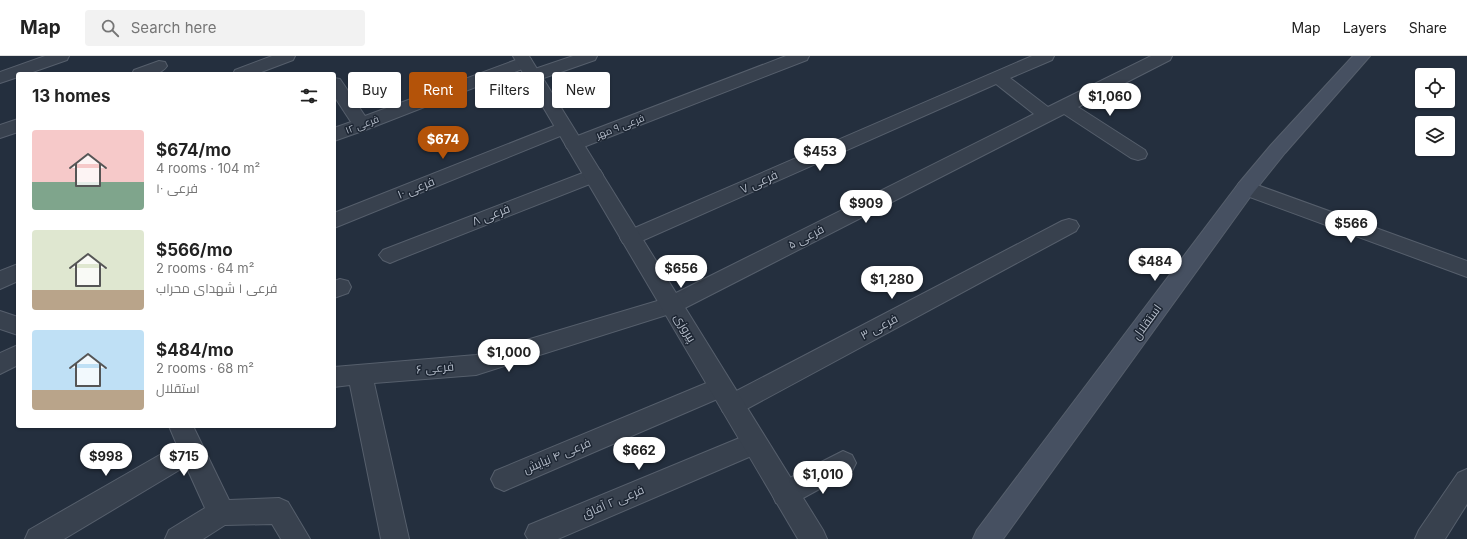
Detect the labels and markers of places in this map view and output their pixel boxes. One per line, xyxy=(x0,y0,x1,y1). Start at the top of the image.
pin: $1,060 xyxy=(1077,83,1143,117)
pin: $674 xyxy=(419,126,467,160)
pin: $453 xyxy=(796,138,844,172)
pin: $909 xyxy=(842,190,890,224)
pin: $566 xyxy=(1327,210,1375,244)
pin: $484 xyxy=(1131,248,1179,282)
pin: $656 xyxy=(657,255,705,289)
pin: $1,280 xyxy=(859,266,925,300)
pin: $1,000 xyxy=(476,339,542,373)
pin: $662 xyxy=(615,437,663,471)
pin: $998 xyxy=(82,443,130,477)
pin: $715 xyxy=(160,443,208,477)
pin: $1,010 xyxy=(790,461,856,495)

